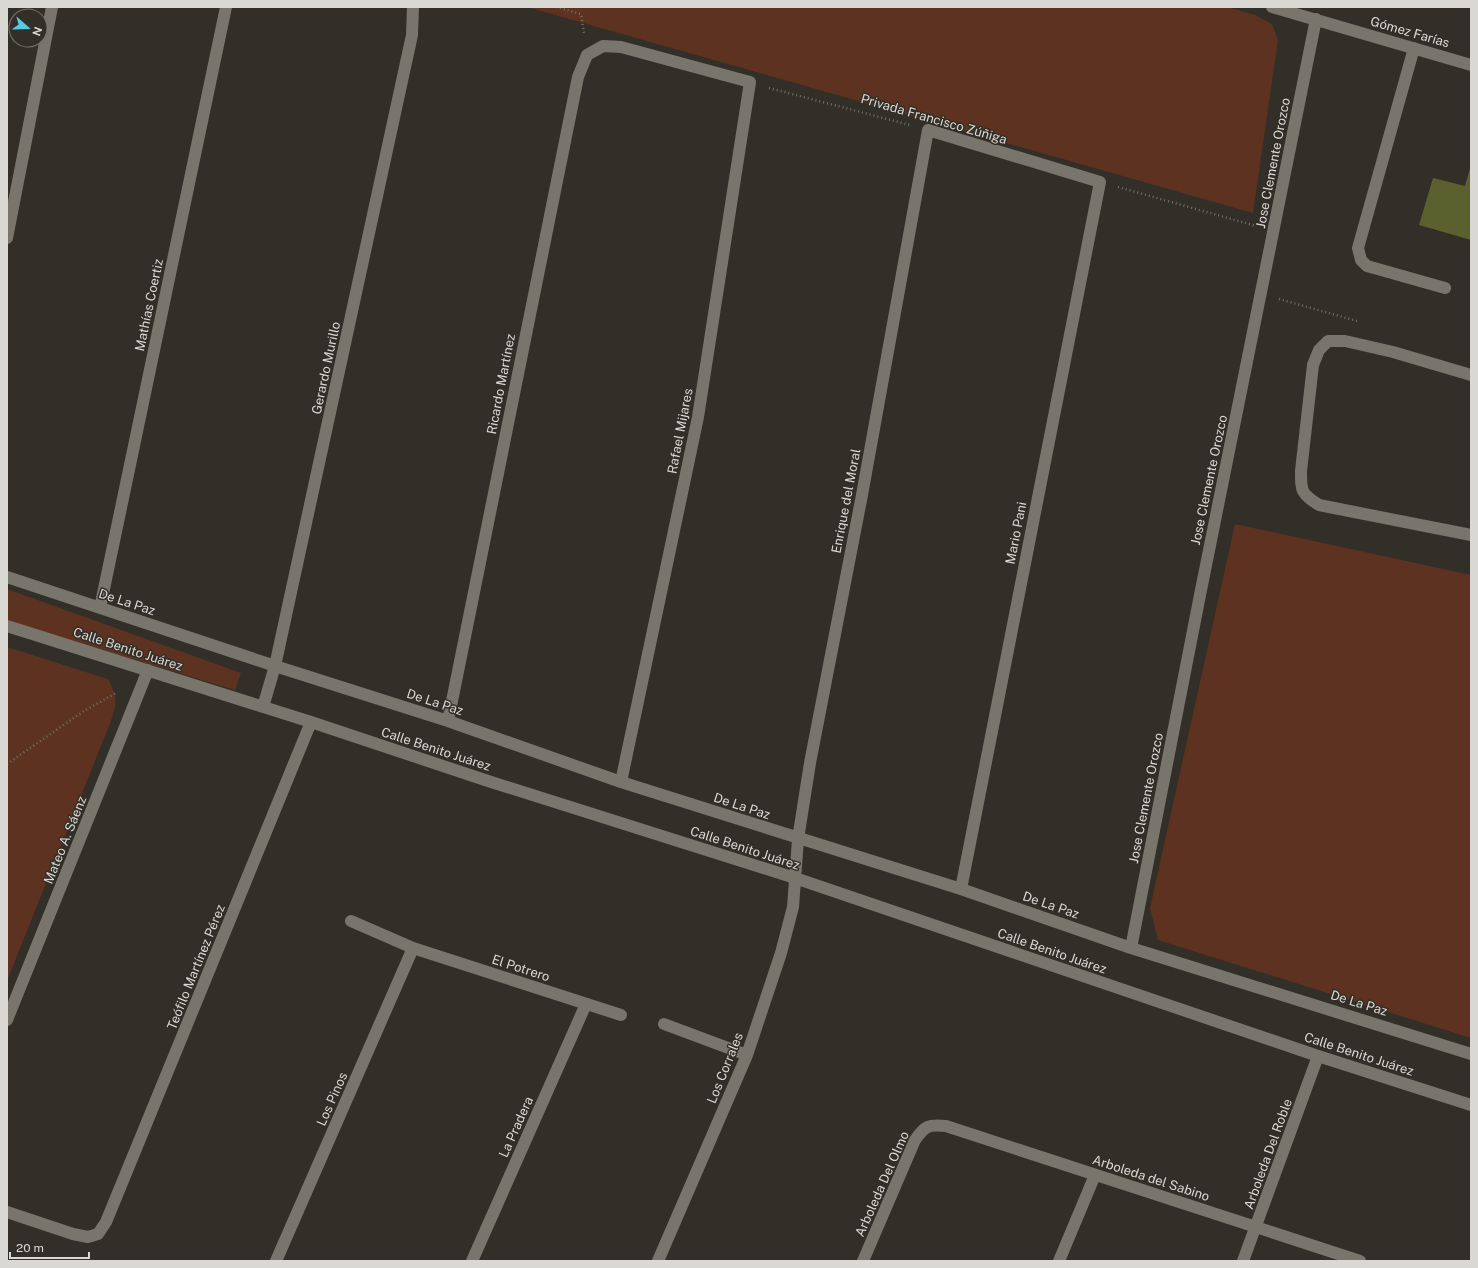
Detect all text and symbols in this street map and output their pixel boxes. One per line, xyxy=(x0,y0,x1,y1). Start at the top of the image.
north arrow xyxy=(8,8,48,48)
street label: Gómez Farías xyxy=(1369,14,1451,50)
text: N xyxy=(30,25,45,38)
street label: Privada Francisco Zúñiga xyxy=(859,91,1009,147)
street label: Jose Clemente Orozco xyxy=(1253,96,1293,230)
street label: Mathías Coertiz xyxy=(132,257,166,353)
street label: Gerardo Murillo xyxy=(309,320,343,416)
street label: Ricardo Martínez xyxy=(484,332,518,436)
street label: Rafael Mijares xyxy=(664,387,696,475)
street label: Jose Clemente Orozco xyxy=(1188,414,1230,546)
street label: Enrique del Moral xyxy=(829,447,864,555)
street label: Mario Pani xyxy=(1003,500,1029,566)
street label: De La Paz xyxy=(97,586,157,618)
street label: Calle Benito Juárez xyxy=(71,624,185,674)
street label: De La Paz xyxy=(405,686,465,718)
street label: Calle Benito Juárez xyxy=(379,724,493,774)
street label: Jose Clemente Orozco xyxy=(1126,731,1166,865)
street label: De La Paz xyxy=(712,790,772,822)
street label: Mateo A. Sáenz xyxy=(41,794,89,886)
street label: Calle Benito Juárez xyxy=(688,823,802,873)
street label: De La Paz xyxy=(1021,888,1081,922)
street label: Teófilo Martínez Pérez xyxy=(164,902,228,1032)
street label: Calle Benito Juárez xyxy=(996,925,1108,977)
street label: El Potrero xyxy=(490,952,552,984)
street label: De La Paz xyxy=(1329,987,1389,1019)
street label: Calle Benito Juárez xyxy=(1302,1029,1416,1079)
street label: Los Corrales xyxy=(704,1030,746,1106)
street label: Los Pinos xyxy=(314,1070,350,1128)
street label: La Pradera xyxy=(496,1094,536,1160)
street label: Arboleda Del Roble xyxy=(1241,1097,1295,1211)
street label: Arboleda Del Olmo xyxy=(852,1129,912,1239)
street label: Arboleda del Sabino xyxy=(1091,1152,1211,1204)
scale bar xyxy=(10,1234,89,1260)
text: 20 m xyxy=(16,1241,44,1255)

